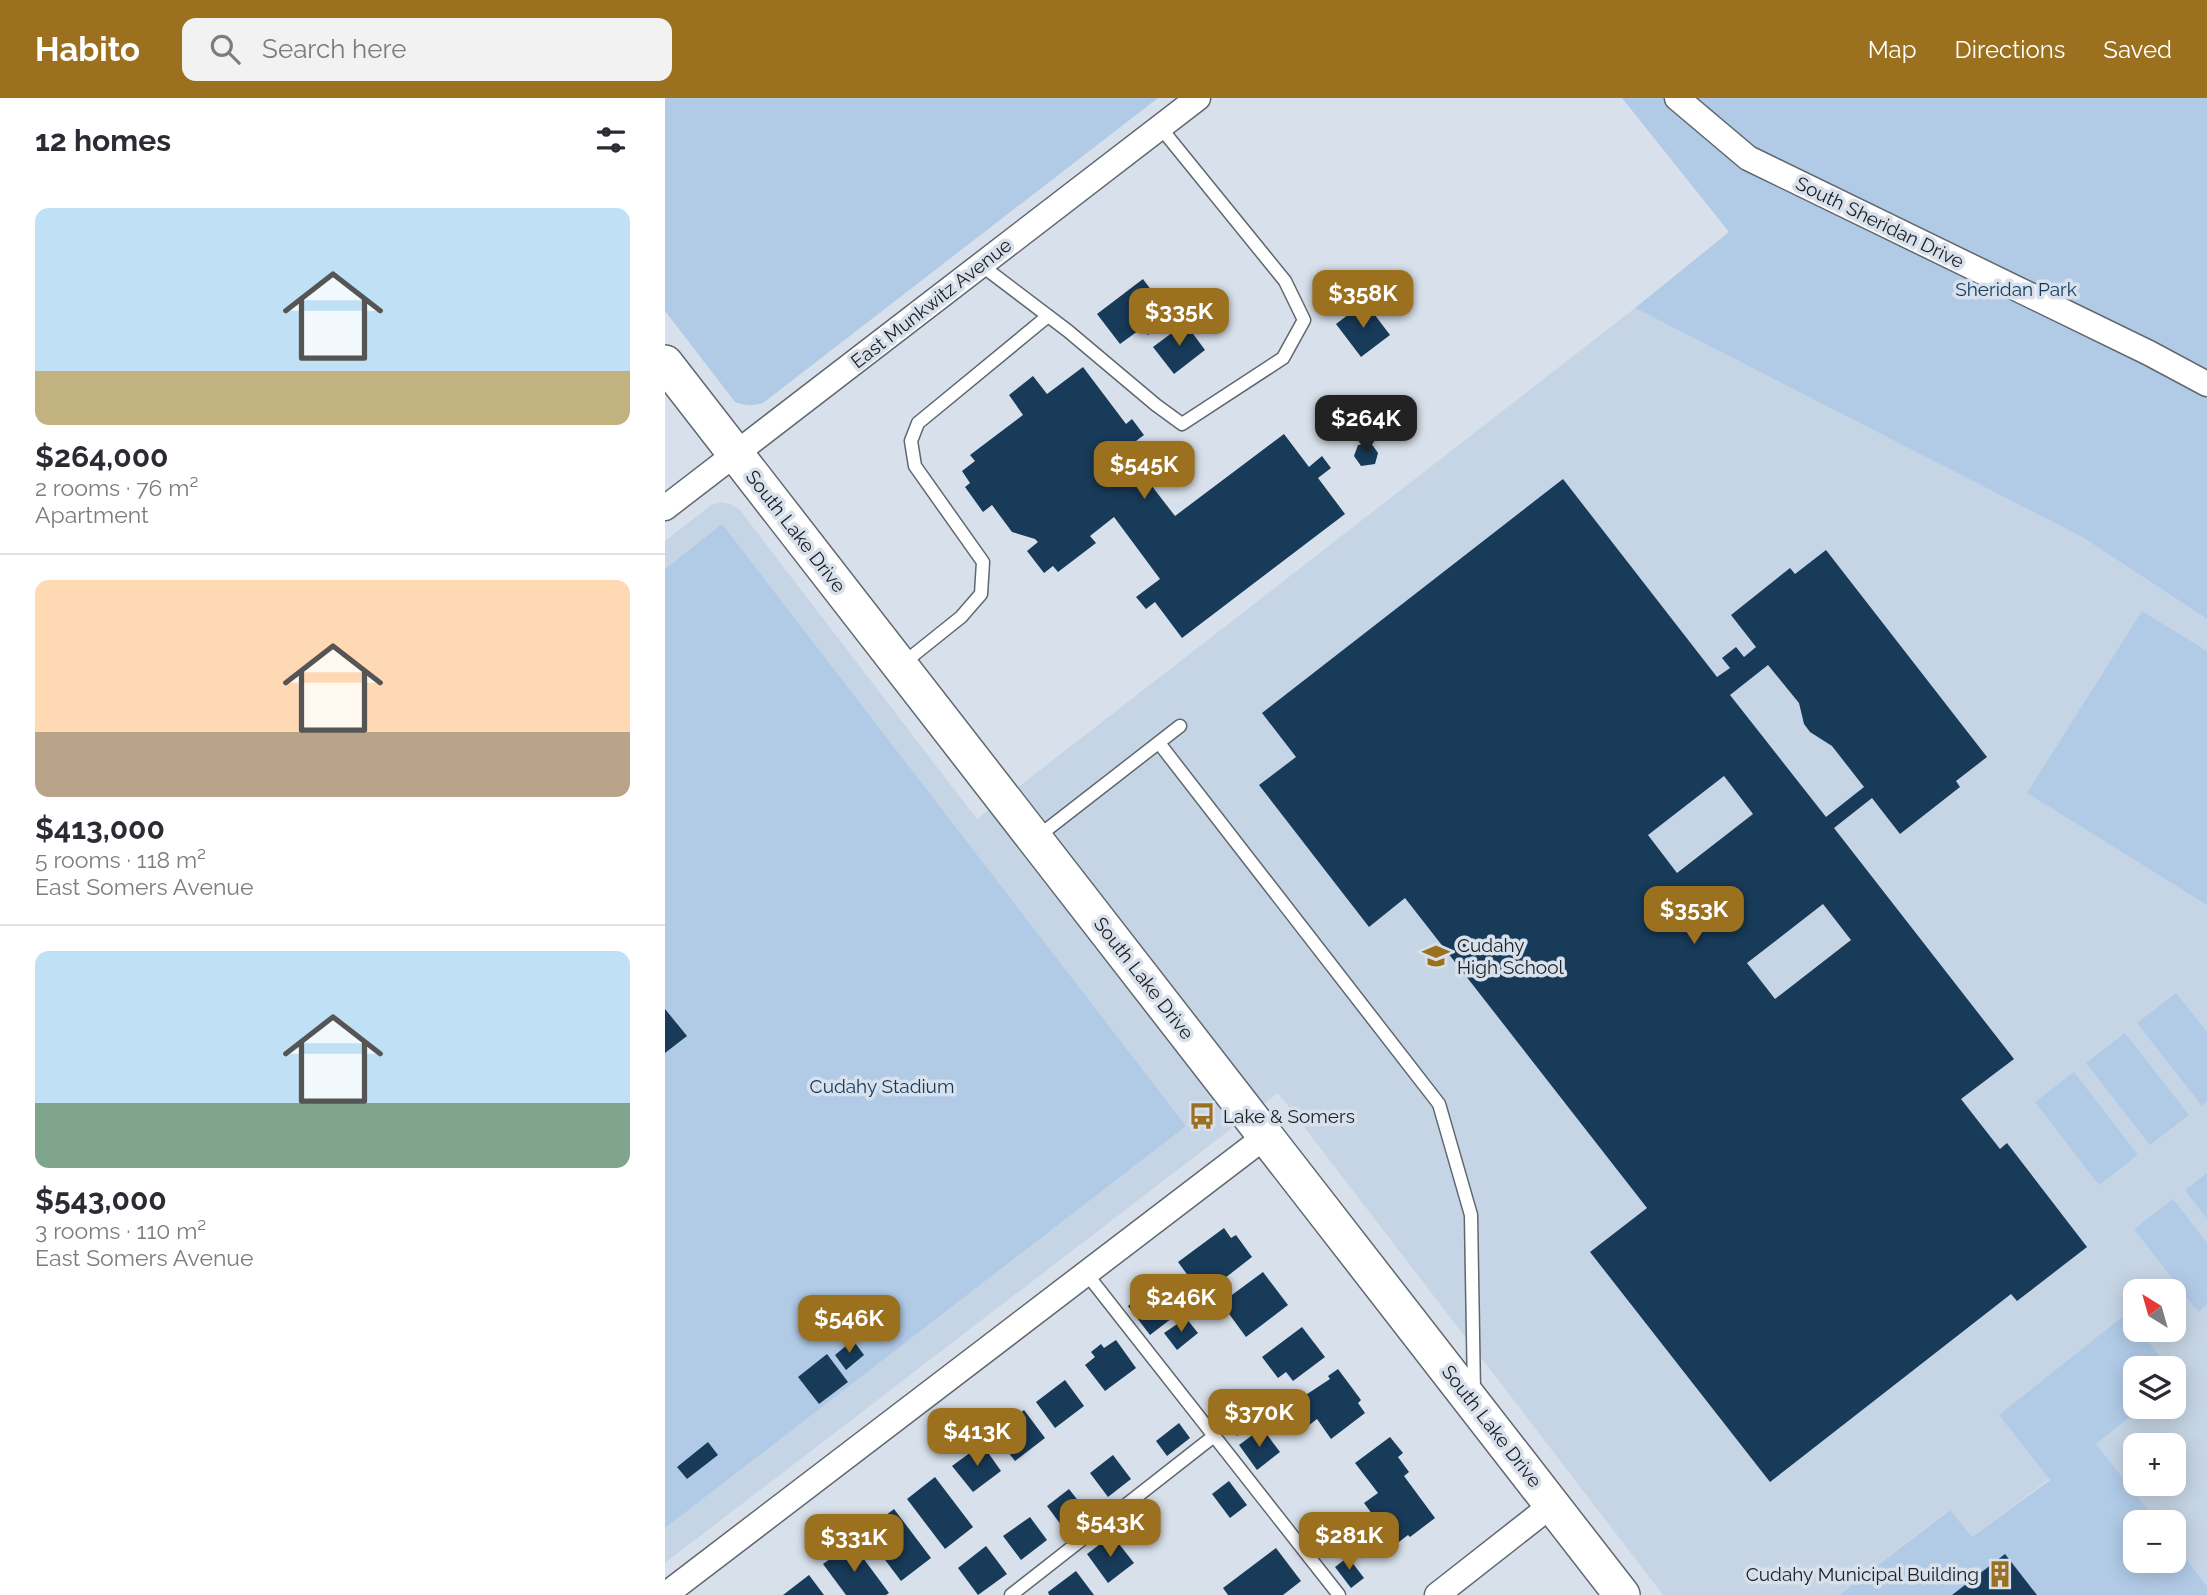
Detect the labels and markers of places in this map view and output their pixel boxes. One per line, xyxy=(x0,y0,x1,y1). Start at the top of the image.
pin: $358K xyxy=(1314,271,1412,330)
pin: $335K xyxy=(1130,288,1228,348)
pin: $264K xyxy=(1317,396,1415,455)
pin: $545K xyxy=(1095,442,1193,501)
pin: $353K xyxy=(1645,886,1743,946)
place label: Cudahy High School xyxy=(1457,934,1564,978)
school or university icon: Cudahy High School xyxy=(1421,941,1451,971)
bus stop icon: Lake & Somers xyxy=(1187,1101,1217,1131)
place label: Lake & Somers xyxy=(1223,1105,1355,1127)
pin: $246K xyxy=(1132,1274,1230,1334)
pin: $546K xyxy=(800,1296,898,1355)
pin: $370K xyxy=(1210,1390,1308,1449)
pin: $413K xyxy=(928,1408,1026,1468)
pin: $543K xyxy=(1061,1500,1159,1559)
pin: $281K xyxy=(1300,1512,1398,1572)
pin: $331K xyxy=(805,1514,903,1574)
building icon: Cudahy Municipal Building xyxy=(1985,1559,2015,1589)
place label: Cudahy Municipal Building xyxy=(1746,1563,1979,1585)

